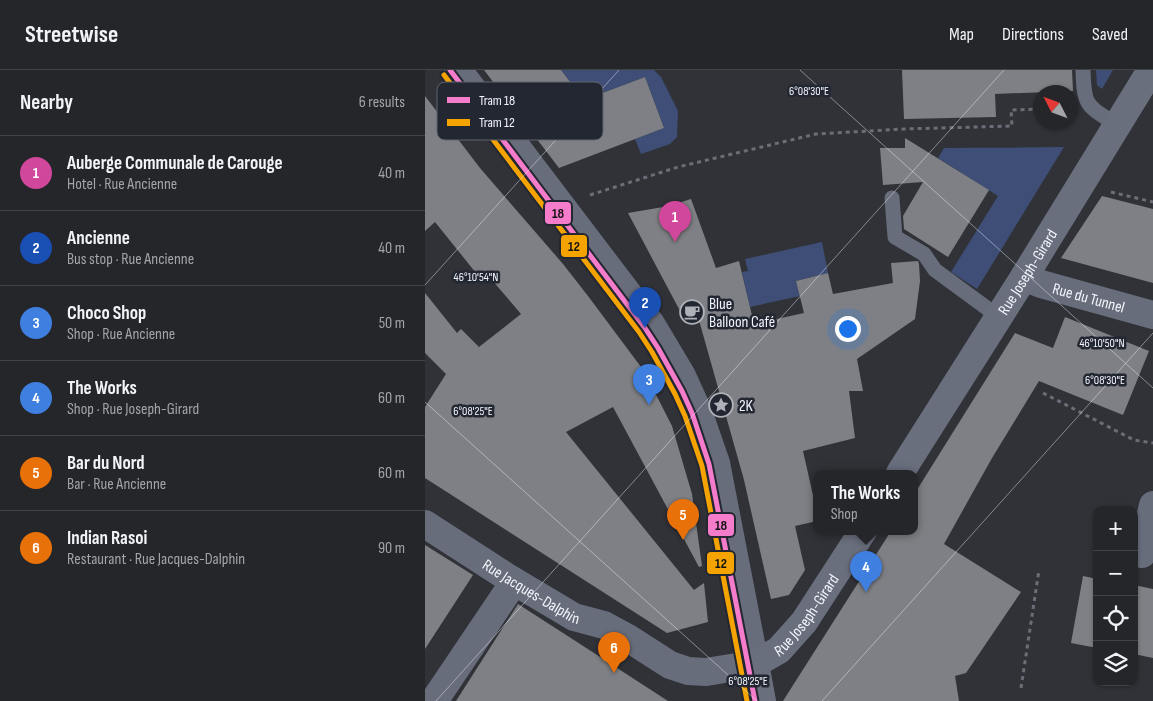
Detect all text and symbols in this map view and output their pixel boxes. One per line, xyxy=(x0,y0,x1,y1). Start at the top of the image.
text: Streetwise xyxy=(25,20,118,49)
text: Map xyxy=(949,24,974,45)
text: Directions xyxy=(1002,24,1064,45)
text: Saved xyxy=(1092,24,1128,45)
legend xyxy=(437,82,603,140)
text: 6°08'30"E xyxy=(789,84,829,99)
north arrow xyxy=(1033,85,1078,130)
text: Nearby xyxy=(20,90,73,115)
text: Tram 18 xyxy=(479,92,515,109)
text: 6 results xyxy=(359,93,405,112)
text: Tram 12 xyxy=(479,114,515,131)
text: Auberge Communale de Carouge xyxy=(67,152,283,175)
text: 1 xyxy=(33,164,39,183)
text: 40 m xyxy=(378,164,405,183)
text: Hotel · Rue Ancienne xyxy=(67,175,177,194)
line badge: 18 xyxy=(544,201,572,225)
pin: 1 xyxy=(659,201,691,242)
text: 18 xyxy=(552,205,564,222)
street label: Rue Joseph-Girard xyxy=(995,226,1062,319)
text: Ancienne xyxy=(67,227,130,250)
line badge: 12 xyxy=(560,234,588,258)
text: 12 xyxy=(568,238,580,255)
text: 2 xyxy=(32,239,40,258)
text: 40 m xyxy=(378,239,405,258)
text: Bus stop · Rue Ancienne xyxy=(67,250,194,269)
text: 46°10'54"N xyxy=(454,270,498,285)
street label: Rue du Tunnel xyxy=(1050,280,1127,318)
pin: 2 xyxy=(629,287,661,328)
place label: Blue Balloon Café xyxy=(709,295,775,332)
cafe icon: Blue Balloon Café xyxy=(679,299,705,325)
text: Choco Shop xyxy=(67,302,146,325)
text: 3 xyxy=(32,314,40,333)
text: 50 m xyxy=(379,314,405,333)
your location xyxy=(835,316,861,342)
text: Shop · Rue Ancienne xyxy=(67,325,175,344)
text: 46°10'50"N xyxy=(1079,336,1125,351)
pin: 3 xyxy=(633,364,665,405)
text: 6°08'30"E xyxy=(1085,373,1125,388)
text: The Works xyxy=(67,377,137,400)
text: 4 xyxy=(32,389,40,408)
text: 60 m xyxy=(378,389,405,408)
place icon: 2K xyxy=(708,392,734,418)
place label: 2K xyxy=(739,397,754,416)
text: Shop · Rue Joseph-Girard xyxy=(67,400,199,419)
text: 6°08'25"E xyxy=(453,404,493,419)
text: Bar du Nord xyxy=(67,452,145,475)
text: 5 xyxy=(32,464,40,483)
text: 60 m xyxy=(378,464,405,483)
popup xyxy=(813,470,918,535)
text: Bar · Rue Ancienne xyxy=(67,475,166,494)
text: The Works xyxy=(831,482,900,505)
pin: 5 xyxy=(667,499,699,540)
text: Shop xyxy=(831,505,858,524)
map controls xyxy=(1093,506,1138,686)
button: + xyxy=(1093,506,1138,551)
line badge: 18 xyxy=(707,513,735,537)
text: 18 xyxy=(715,517,727,534)
text: Indian Rasoi xyxy=(67,527,147,550)
text: 6 xyxy=(32,539,40,558)
text: 90 m xyxy=(378,539,405,558)
text: Restaurant · Rue Jacques-Dalphin xyxy=(67,550,245,569)
line badge: 12 xyxy=(706,551,735,575)
pin: 4 xyxy=(850,551,882,592)
button: − xyxy=(1093,551,1138,596)
text: 12 xyxy=(715,555,727,572)
street label: Rue Jacques-Dalphin xyxy=(478,556,581,629)
street label: Rue Joseph-Girard xyxy=(772,571,843,662)
button: locate xyxy=(1093,596,1138,641)
pin: 6 xyxy=(598,632,630,673)
button: layers xyxy=(1093,641,1138,686)
text: 6°08'25"E xyxy=(728,674,768,689)

